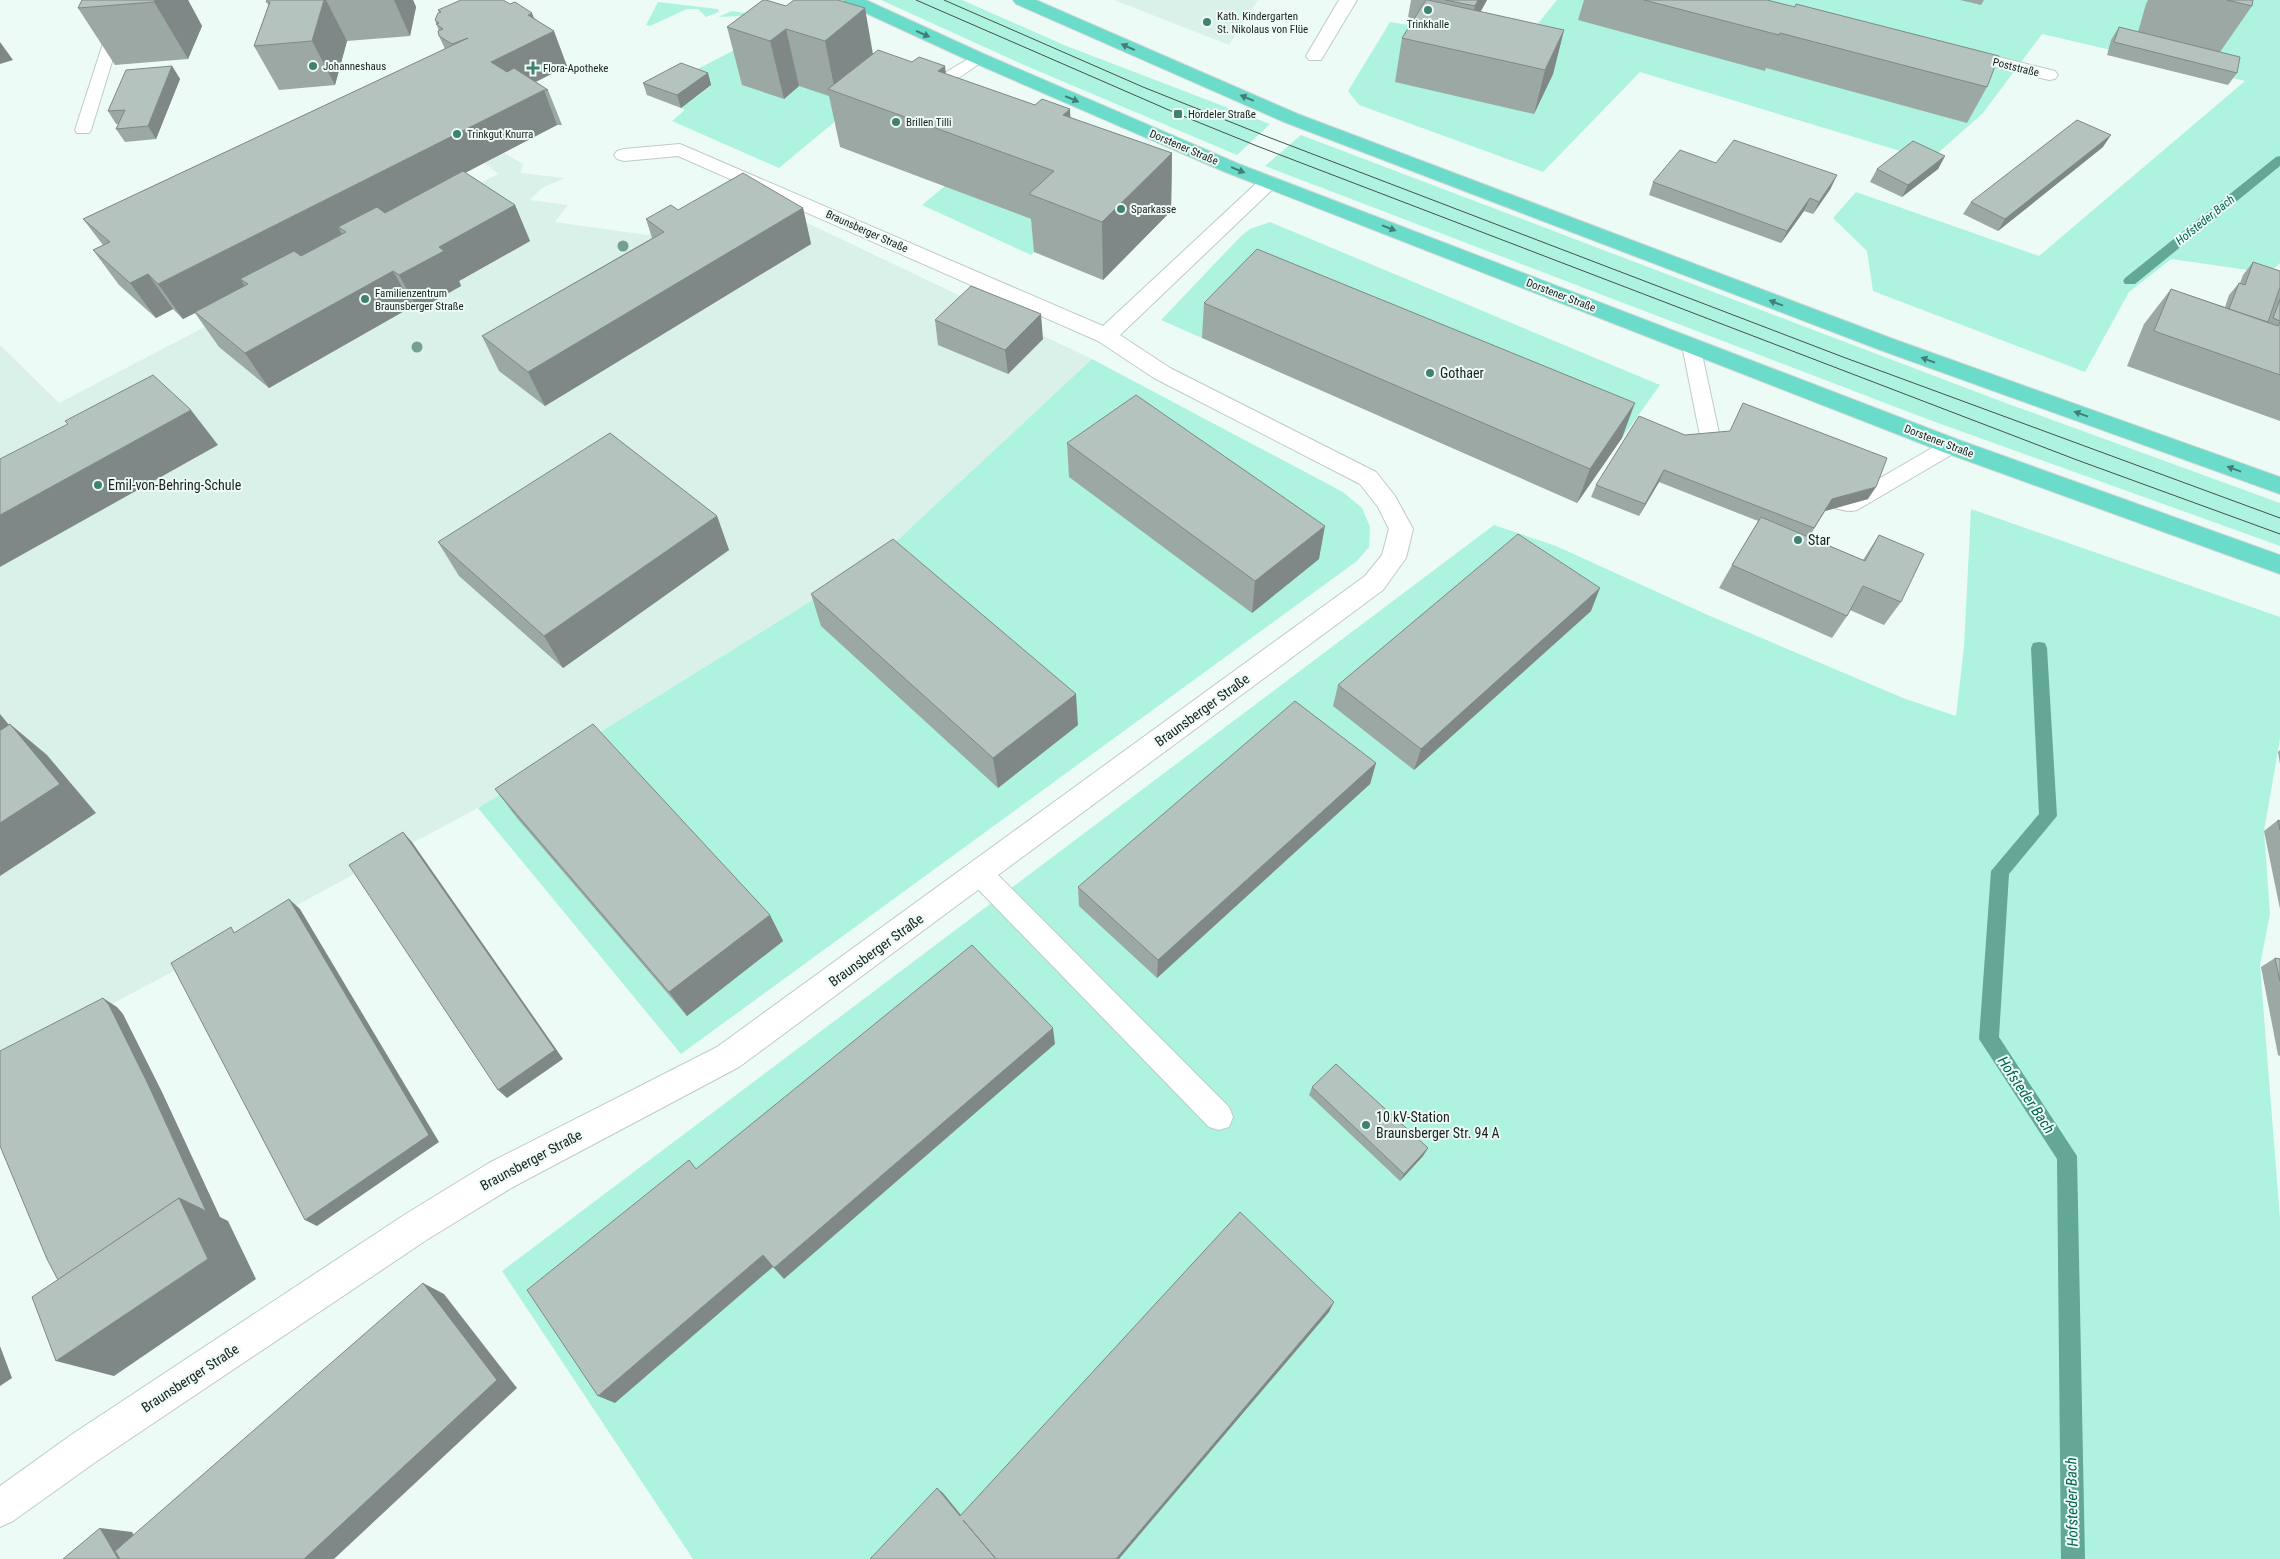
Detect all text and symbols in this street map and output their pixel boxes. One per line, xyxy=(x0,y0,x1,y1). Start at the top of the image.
marker: Trinkhalle xyxy=(1422,4,1434,16)
place label: Kath. Kindergarten St. Nikolaus von Flüe xyxy=(1217,10,1308,36)
marker: Kath. Kindergarten St. Nikolaus von Flüe xyxy=(1201,16,1213,28)
place label: Trinkhalle xyxy=(1407,18,1449,31)
one-way arrow xyxy=(916,30,930,38)
one-way arrow xyxy=(1121,42,1135,50)
street label: Poststraße xyxy=(1991,55,2040,80)
marker: Johanneshaus xyxy=(307,60,319,72)
place label: Johanneshaus xyxy=(323,60,386,73)
marker: Flora-Apotheke xyxy=(527,62,539,74)
place label: Flora-Apotheke xyxy=(543,62,609,75)
one-way arrow xyxy=(1240,94,1254,102)
one-way arrow xyxy=(1065,95,1079,103)
marker: Hordeler Straße xyxy=(1172,108,1184,120)
place label: Hordeler Straße xyxy=(1188,108,1256,121)
marker: Brillen Tilli xyxy=(890,116,902,128)
place label: Brillen Tilli xyxy=(906,116,952,129)
street label: Dorstener Straße xyxy=(1148,127,1220,168)
marker: Trinkgut Knurra xyxy=(451,128,463,140)
place label: Trinkgut Knurra xyxy=(467,128,533,141)
one-way arrow xyxy=(1230,166,1245,174)
water label: Hofsteder Bach xyxy=(2173,192,2237,248)
marker: Sparkasse xyxy=(1115,203,1127,215)
place label: Sparkasse xyxy=(1131,203,1176,216)
street label: Braunsberger Straße xyxy=(824,207,910,255)
one-way arrow xyxy=(1382,225,1396,233)
street label: Dorstener Straße xyxy=(1524,276,1597,315)
place label: Familienzentrum Braunsberger Straße xyxy=(375,287,464,313)
marker: Familienzentrum Braunsberger Straße xyxy=(359,293,371,305)
one-way arrow xyxy=(1768,299,1783,307)
one-way arrow xyxy=(1920,356,1935,364)
place label: Gothaer xyxy=(1440,365,1484,381)
marker: Gothaer xyxy=(1424,367,1436,379)
one-way arrow xyxy=(2073,410,2088,418)
street label: Dorstener Straße xyxy=(1902,422,1975,461)
one-way arrow xyxy=(2226,465,2241,473)
place label: Emil-von-Behring-Schule xyxy=(108,477,242,493)
marker: Emil-von-Behring-Schule xyxy=(92,479,104,491)
place label: Star xyxy=(1808,532,1830,548)
marker: Star xyxy=(1792,534,1804,546)
street label: Braunsberger Straße xyxy=(1152,670,1253,750)
street label: Braunsberger Straße xyxy=(826,910,927,990)
water label: Hofsteder Bach xyxy=(1994,1053,2058,1137)
place label: 10 kV-Station Braunsberger Str. 94 A xyxy=(1376,1109,1500,1141)
marker: 10 kV-Station Braunsberger Str. 94 A xyxy=(1360,1119,1372,1131)
street label: Braunsberger Straße xyxy=(477,1126,585,1194)
street label: Braunsberger Straße xyxy=(138,1340,242,1415)
water label: Hofsteder Bach xyxy=(2062,1457,2082,1547)

